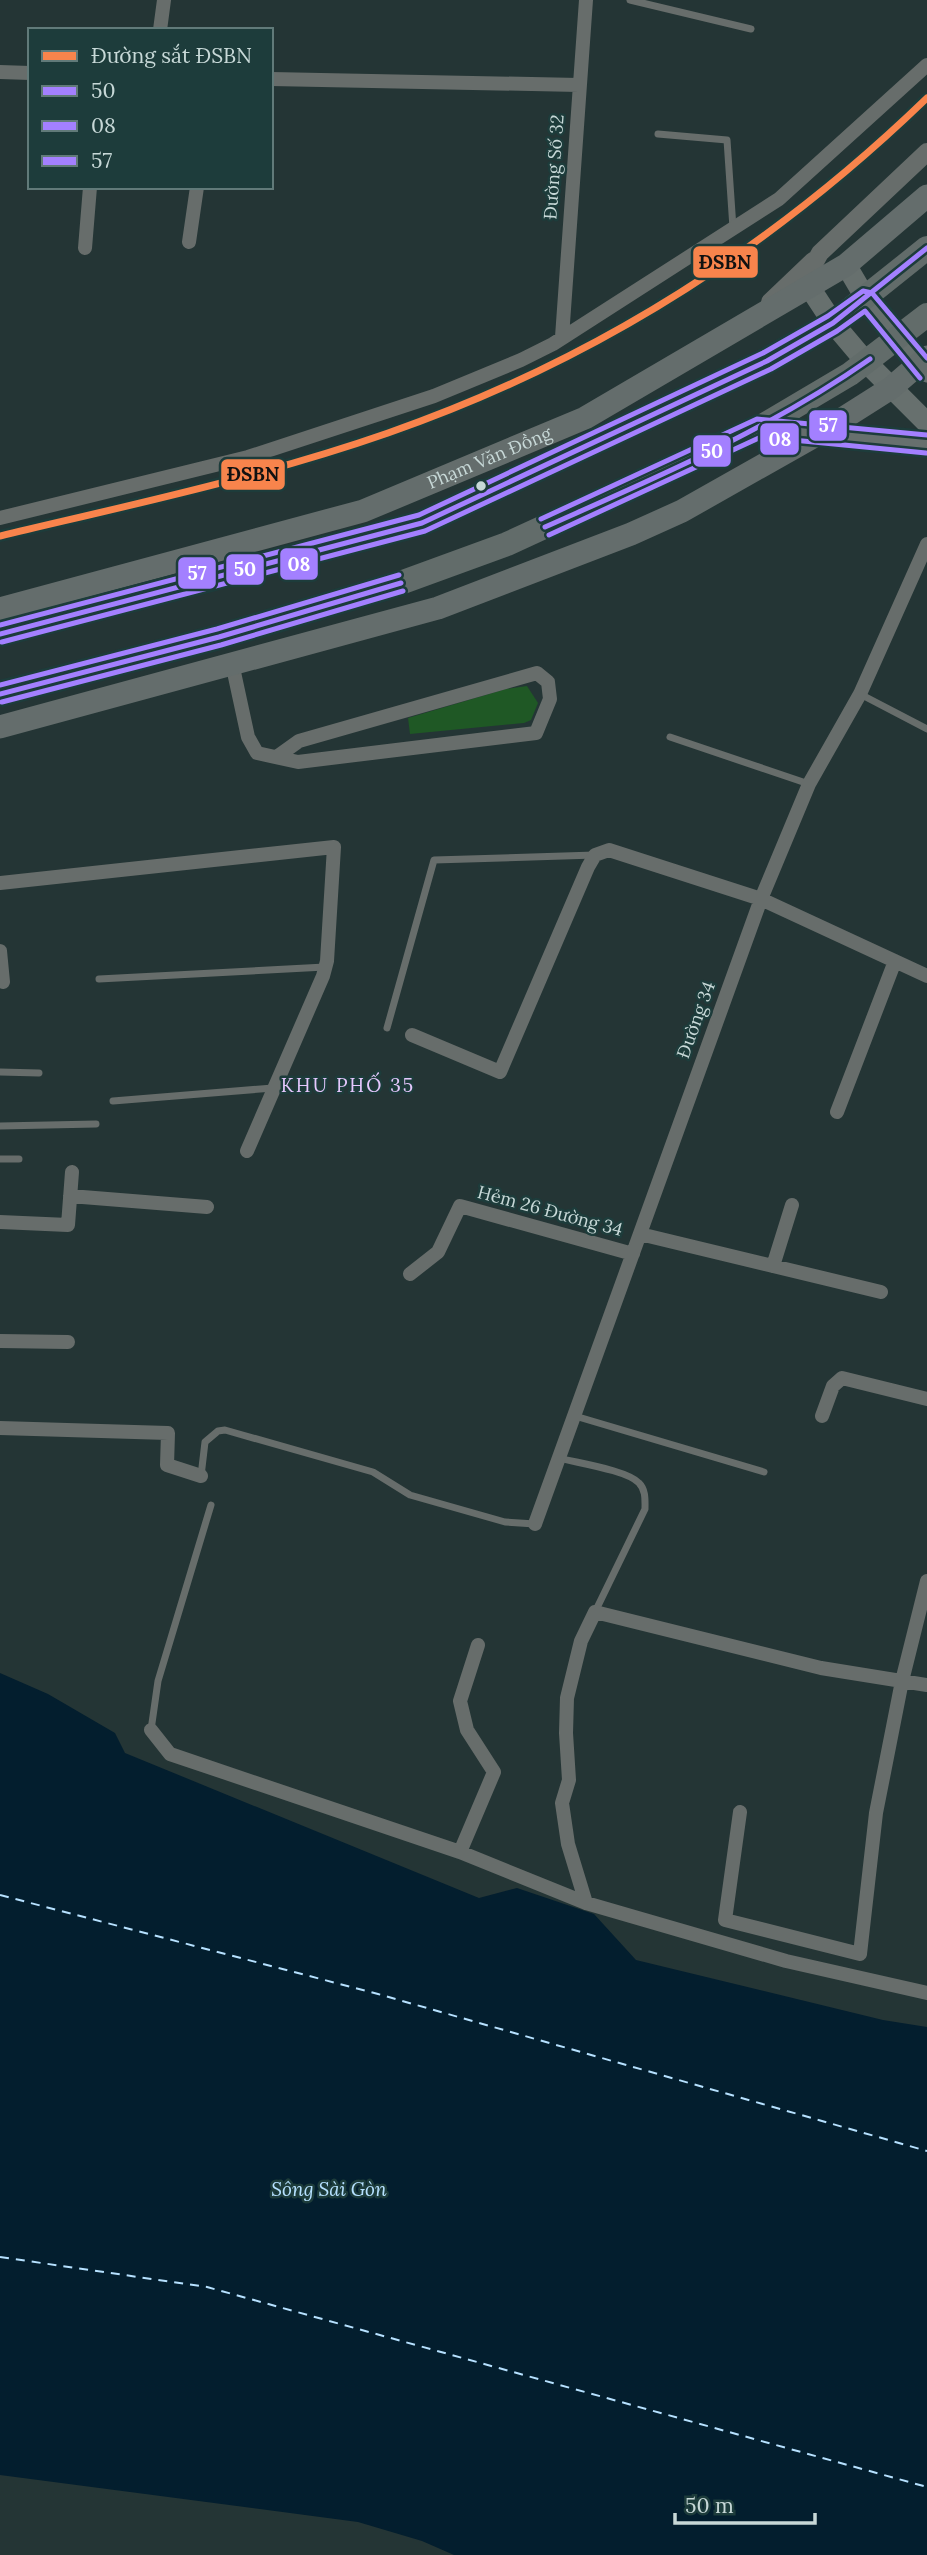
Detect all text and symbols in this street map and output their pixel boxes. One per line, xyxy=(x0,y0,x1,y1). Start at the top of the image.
legend xyxy=(28,28,273,189)
text: Đường sắt ĐSBN xyxy=(91,42,252,69)
text: 50 xyxy=(91,77,116,104)
text: 08 xyxy=(91,112,116,139)
street label: Đường Số 32 xyxy=(538,114,569,220)
text: 57 xyxy=(91,147,112,174)
line badge: ĐSBN xyxy=(692,245,759,279)
text: ĐSBN xyxy=(699,250,752,274)
line badge: 57 xyxy=(808,409,848,442)
text: 57 xyxy=(818,413,838,437)
street label: Phạm Văn Đồng xyxy=(423,421,556,494)
line badge: 08 xyxy=(759,422,800,456)
text: 08 xyxy=(769,427,792,451)
line badge: 50 xyxy=(692,434,732,468)
text: 50 xyxy=(701,439,723,463)
line badge: ĐSBN xyxy=(220,458,286,491)
text: ĐSBN xyxy=(227,462,280,486)
unlabelled marker xyxy=(474,479,488,493)
line badge: 08 xyxy=(279,547,319,581)
text: 08 xyxy=(288,552,311,576)
line badge: 50 xyxy=(225,553,265,586)
line badge: 57 xyxy=(177,556,217,590)
text: 50 xyxy=(234,557,256,581)
text: 57 xyxy=(187,561,207,585)
street label: Đường 34 xyxy=(671,978,720,1061)
district label: KHU PHỐ 35 xyxy=(281,1072,415,1097)
street label: Hẻm 26 Đường 34 xyxy=(475,1180,626,1241)
water label: Sông Sài Gòn xyxy=(271,2177,387,2201)
scale bar xyxy=(675,2482,815,2526)
text: 50 m xyxy=(685,2492,734,2519)

